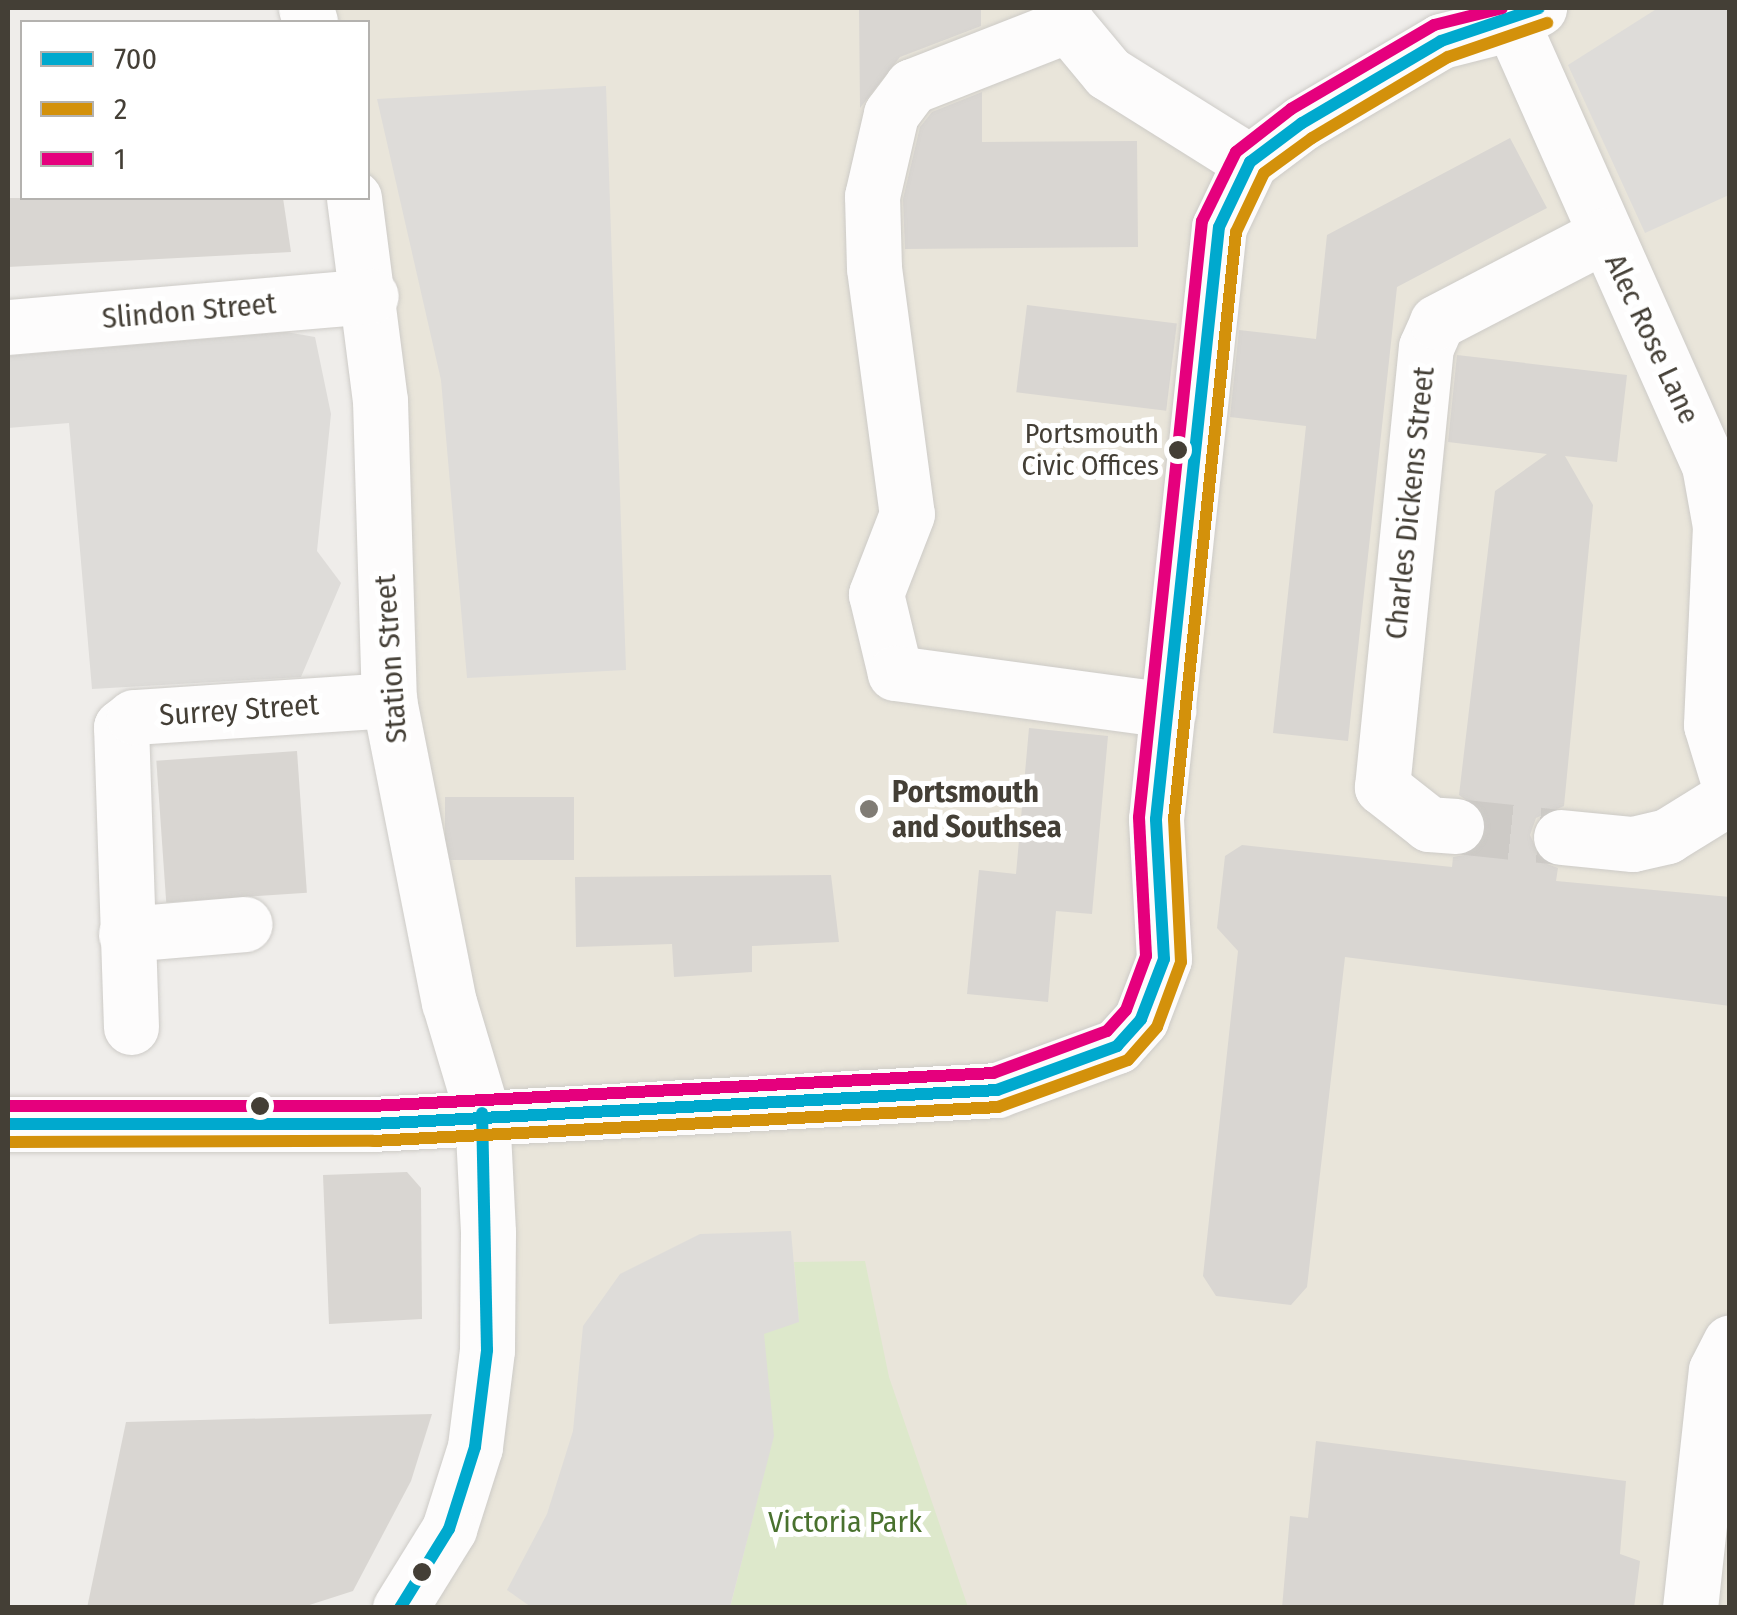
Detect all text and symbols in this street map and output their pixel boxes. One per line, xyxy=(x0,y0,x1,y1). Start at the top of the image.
legend xyxy=(20,20,370,200)
text: 700 xyxy=(114,41,157,77)
text: 2 xyxy=(114,91,127,127)
text: 1 xyxy=(114,141,126,177)
street label: Alec Rose Lane xyxy=(1597,248,1707,430)
street label: Slindon Street xyxy=(100,285,278,337)
street label: Charles Dickens Street xyxy=(1378,365,1442,641)
place label: Portsmouth Civic Offices xyxy=(1022,417,1159,483)
marker: Portsmouth Civic Offices xyxy=(1168,440,1188,460)
street label: Station Street xyxy=(367,573,415,745)
street label: Surrey Street xyxy=(158,686,320,734)
place label: Portsmouth and Southsea xyxy=(892,774,1062,844)
marker: Portsmouth and Southsea xyxy=(856,796,882,822)
unlabelled marker xyxy=(250,1096,270,1116)
park label: Victoria Park xyxy=(768,1504,922,1540)
unlabelled marker xyxy=(412,1562,432,1582)

